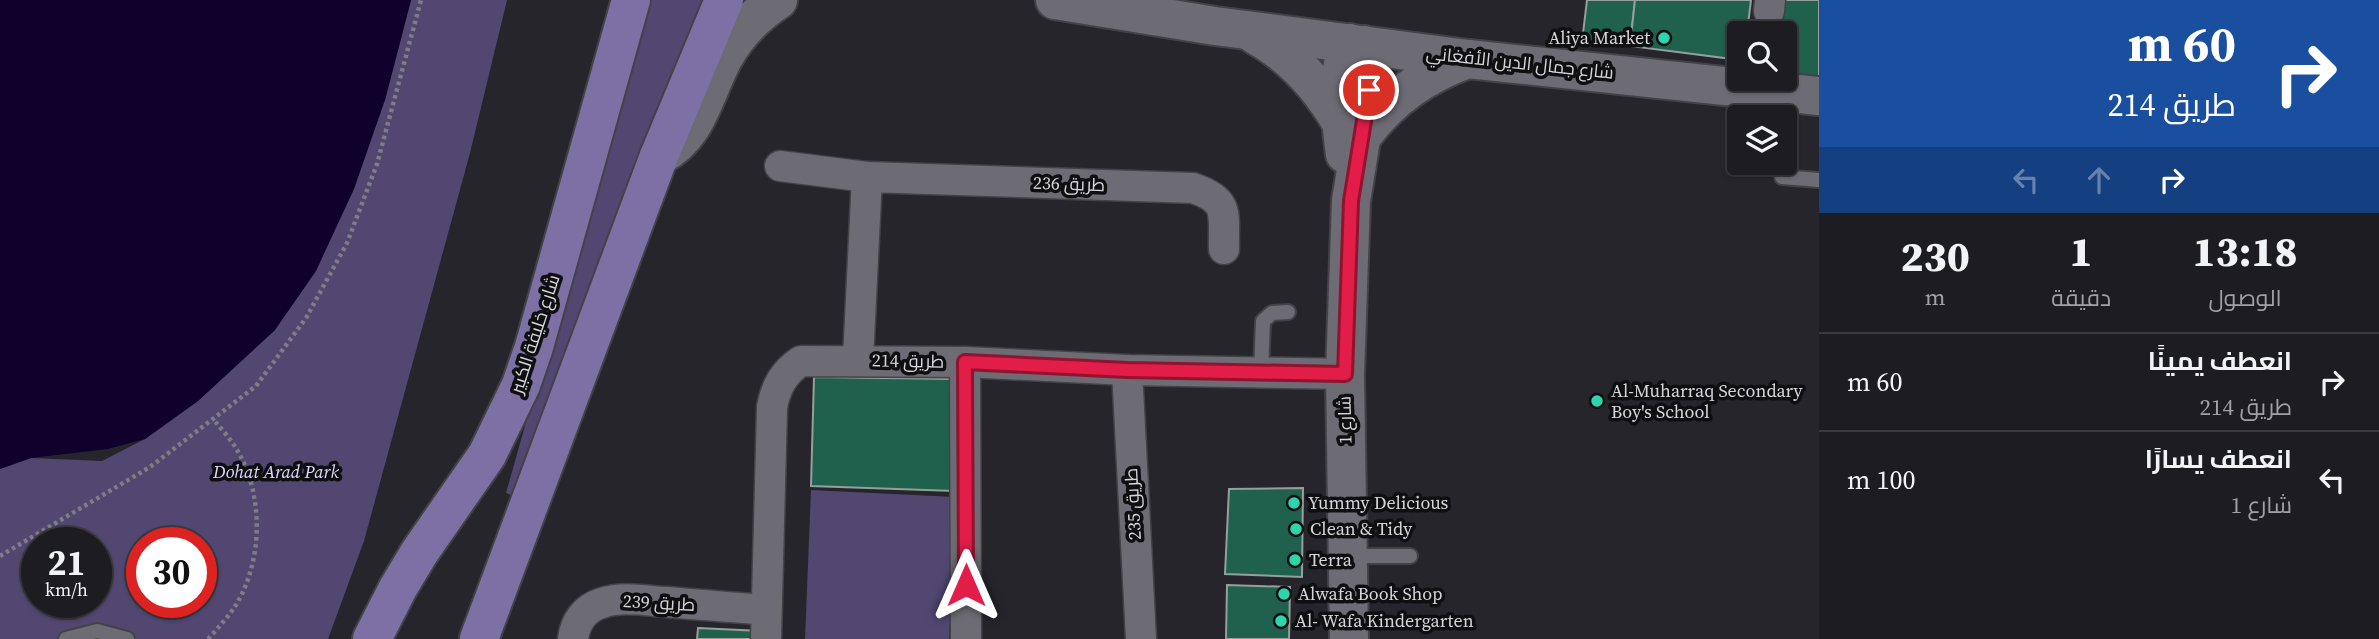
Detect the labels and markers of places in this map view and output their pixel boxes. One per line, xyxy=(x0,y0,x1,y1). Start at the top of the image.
place label: Aliya Market xyxy=(1548,25,1650,50)
marker: Aliya Market xyxy=(1656,30,1672,46)
pin xyxy=(1339,60,1399,120)
place label: Al-Muharraq Secondary Boy's School xyxy=(1611,378,1803,424)
marker: Al-Muharraq Secondary Boy's School xyxy=(1589,393,1605,409)
place label: Yummy Delicious xyxy=(1308,490,1449,515)
marker: Yummy Delicious xyxy=(1286,495,1302,511)
place label: Clean & Tidy xyxy=(1310,516,1413,541)
marker: Clean & Tidy xyxy=(1288,521,1304,537)
place label: Terra xyxy=(1309,547,1353,572)
marker: Terra xyxy=(1287,552,1303,568)
place label: Alwafa Book Shop xyxy=(1298,581,1443,606)
marker: Alwafa Book Shop xyxy=(1276,586,1292,602)
place label: Al- Wafa Kindergarten xyxy=(1295,608,1474,633)
marker: Al- Wafa Kindergarten xyxy=(1273,613,1289,629)

